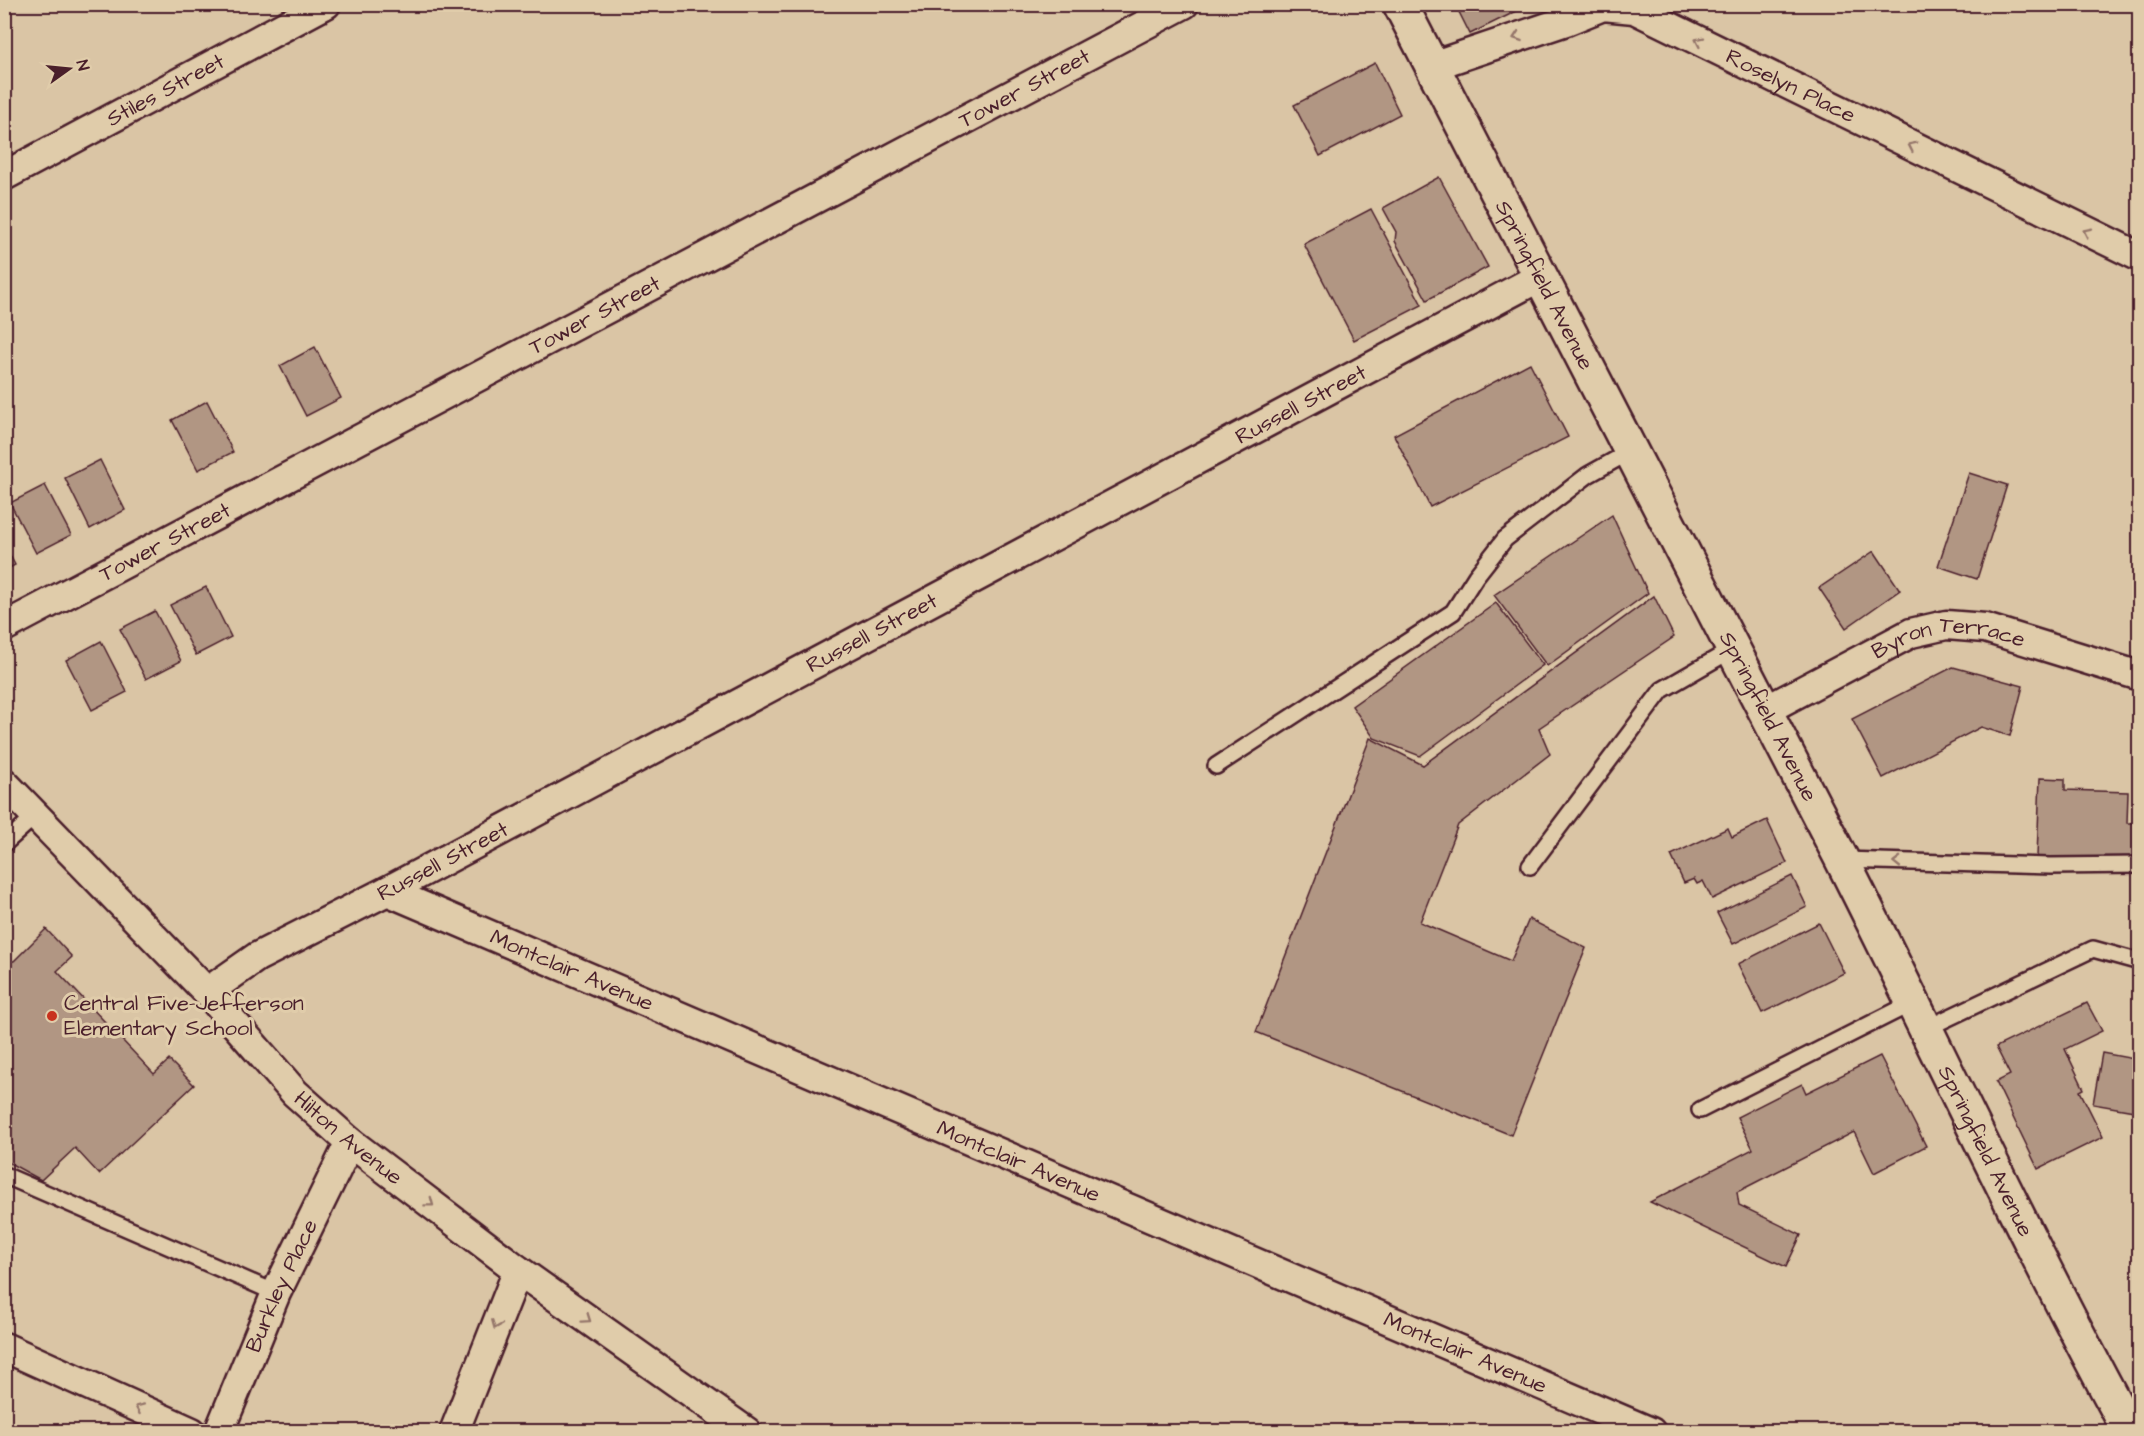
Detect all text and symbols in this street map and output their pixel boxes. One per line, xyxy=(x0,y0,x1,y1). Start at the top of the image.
one-way arrow xyxy=(1512,30,1523,42)
one-way arrow xyxy=(1695,37,1706,49)
north arrow xyxy=(39,39,99,99)
street label: Tower Street xyxy=(953,41,1096,136)
street label: Roselyn Place xyxy=(1721,41,1861,131)
street label: Stiles Street xyxy=(101,46,230,134)
text: N xyxy=(71,58,94,73)
one-way arrow xyxy=(1907,141,1918,153)
street label: Springfield Avenue xyxy=(1488,195,1602,375)
one-way arrow xyxy=(2082,227,2093,239)
street label: Tower Street xyxy=(524,268,666,363)
street label: Russell Street xyxy=(1230,357,1372,452)
street label: Tower Street xyxy=(94,495,236,590)
street label: Russell Street xyxy=(801,585,943,681)
street label: Byron Terrace xyxy=(1866,609,2029,667)
street label: Springfield Avenue xyxy=(1712,626,1825,807)
street label: Russell Street xyxy=(372,814,514,909)
one-way arrow xyxy=(1893,856,1902,868)
street label: Montclair Avenue xyxy=(485,921,658,1019)
place label: Central Five-Jefferson Elementary School xyxy=(64,988,304,1045)
marker: Central Five-Jefferson Elementary School xyxy=(45,1009,59,1023)
street label: Springfield Avenue xyxy=(1930,1060,2041,1242)
street label: Hilton Avenue xyxy=(287,1084,409,1192)
street label: Montclair Avenue xyxy=(932,1113,1105,1210)
one-way arrow xyxy=(423,1196,434,1207)
street label: Burkley Place xyxy=(238,1214,325,1357)
street label: Montclair Avenue xyxy=(1379,1304,1552,1401)
one-way arrow xyxy=(580,1312,591,1323)
one-way arrow xyxy=(491,1318,503,1329)
one-way arrow xyxy=(134,1403,145,1415)

